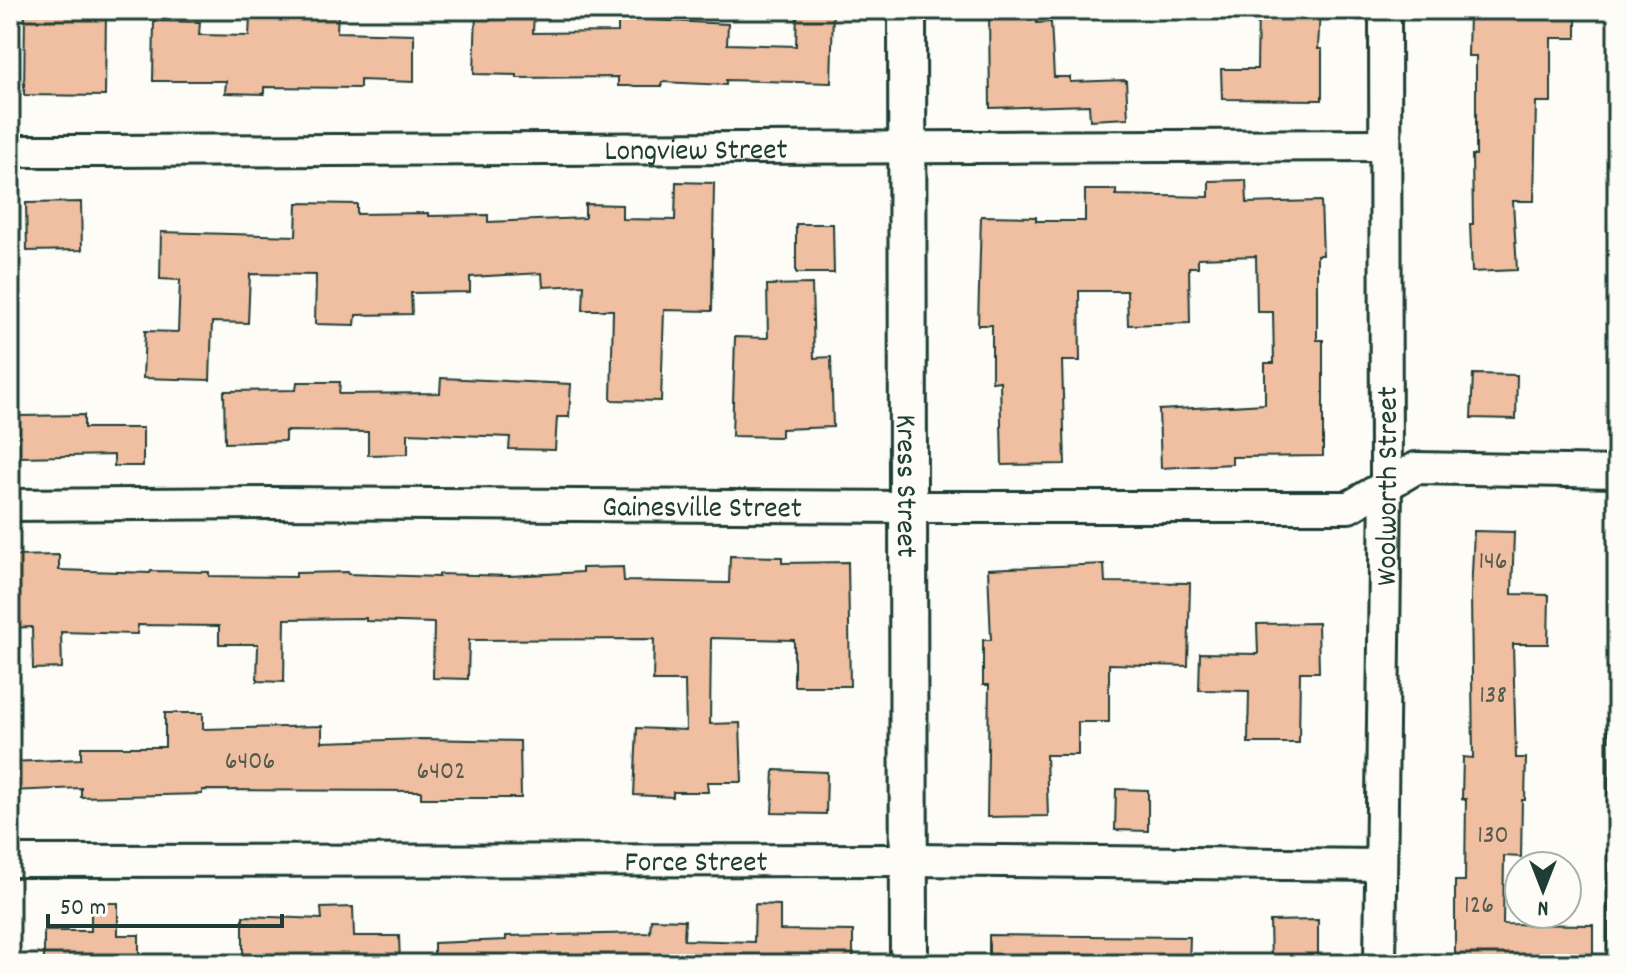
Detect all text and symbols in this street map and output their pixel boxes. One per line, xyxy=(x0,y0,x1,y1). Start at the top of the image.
street label: Longview Street xyxy=(604,131,788,175)
street label: Woolworth Street xyxy=(1368,386,1412,586)
street label: Kress Street xyxy=(882,414,925,558)
street label: Gainesville Street xyxy=(602,488,802,532)
house number: 146 xyxy=(1478,544,1508,581)
house number: 138 xyxy=(1479,678,1507,715)
house number: 6406 xyxy=(225,744,275,781)
house number: 6402 xyxy=(416,754,466,791)
house number: 130 xyxy=(1477,818,1509,855)
street label: Force Street xyxy=(624,843,768,886)
north arrow xyxy=(1503,850,1583,930)
scale bar xyxy=(48,878,282,928)
house number: 126 xyxy=(1464,888,1494,925)
text: N xyxy=(1537,891,1548,922)
text: 50 m xyxy=(60,892,106,926)

